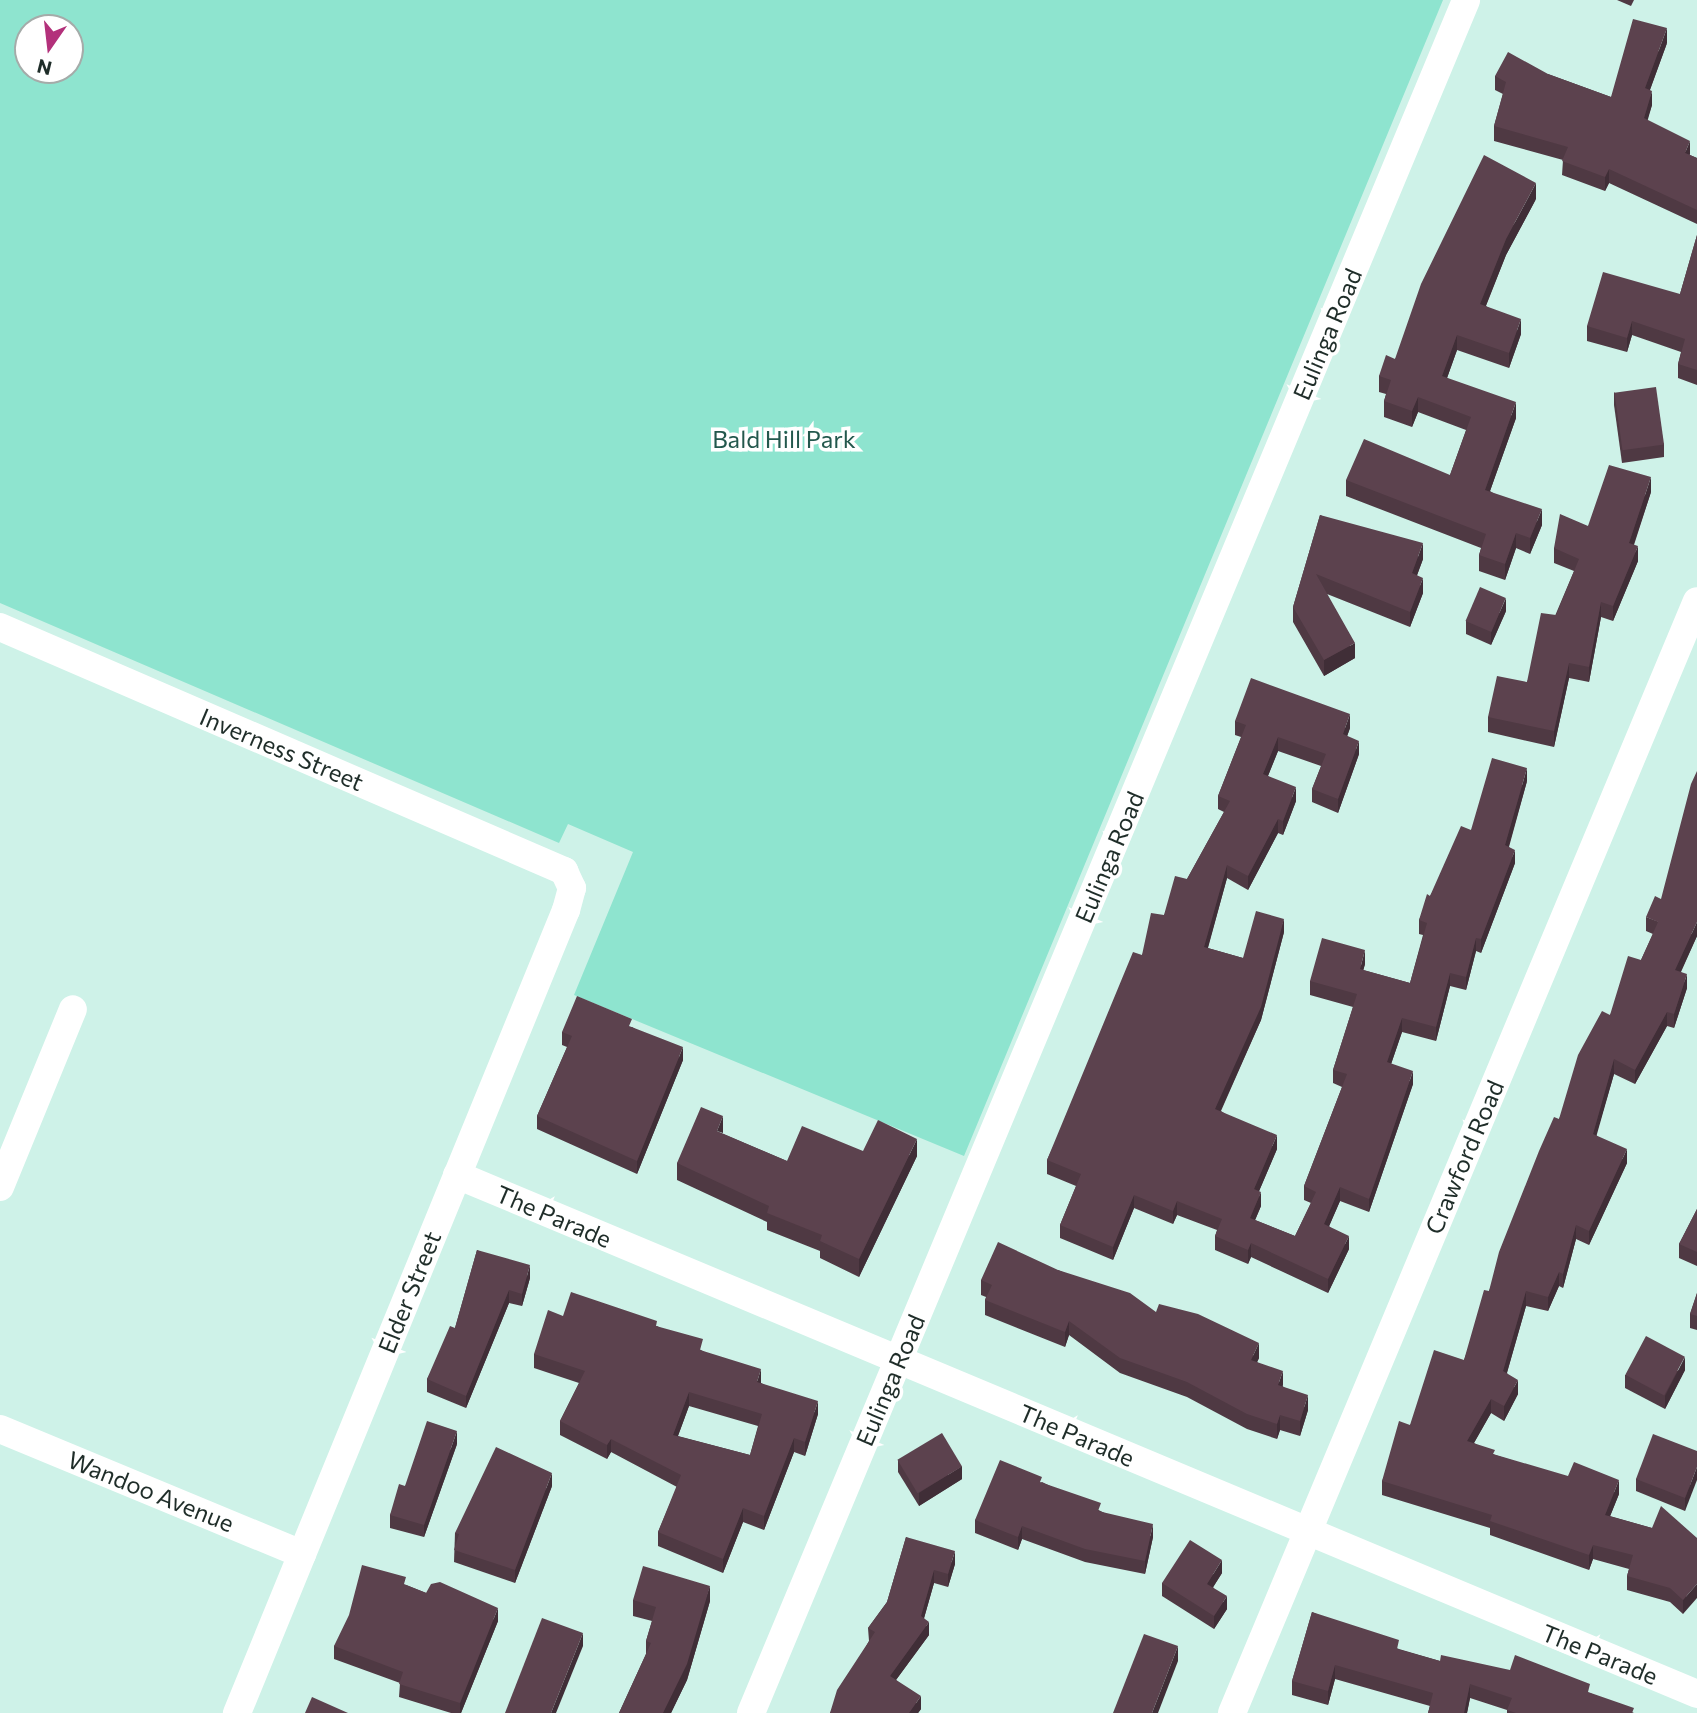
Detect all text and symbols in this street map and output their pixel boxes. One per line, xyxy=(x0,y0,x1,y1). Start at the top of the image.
north arrow xyxy=(14,14,84,84)
text: N xyxy=(35,55,54,81)
street label: Eulinga Road xyxy=(1286,264,1368,404)
park label: Bald Hill Park xyxy=(712,425,856,453)
street label: Inverness Street xyxy=(196,702,368,796)
street label: Eulinga Road xyxy=(1068,787,1150,927)
street label: Crawford Road xyxy=(1419,1076,1509,1238)
street label: The Parade xyxy=(492,1179,616,1253)
street label: Elder Street xyxy=(372,1227,446,1357)
street label: Eulinga Road xyxy=(849,1310,931,1450)
street label: The Parade xyxy=(1015,1398,1139,1472)
street label: Wandoo Avenue xyxy=(64,1445,238,1537)
street label: The Parade xyxy=(1538,1618,1662,1690)

